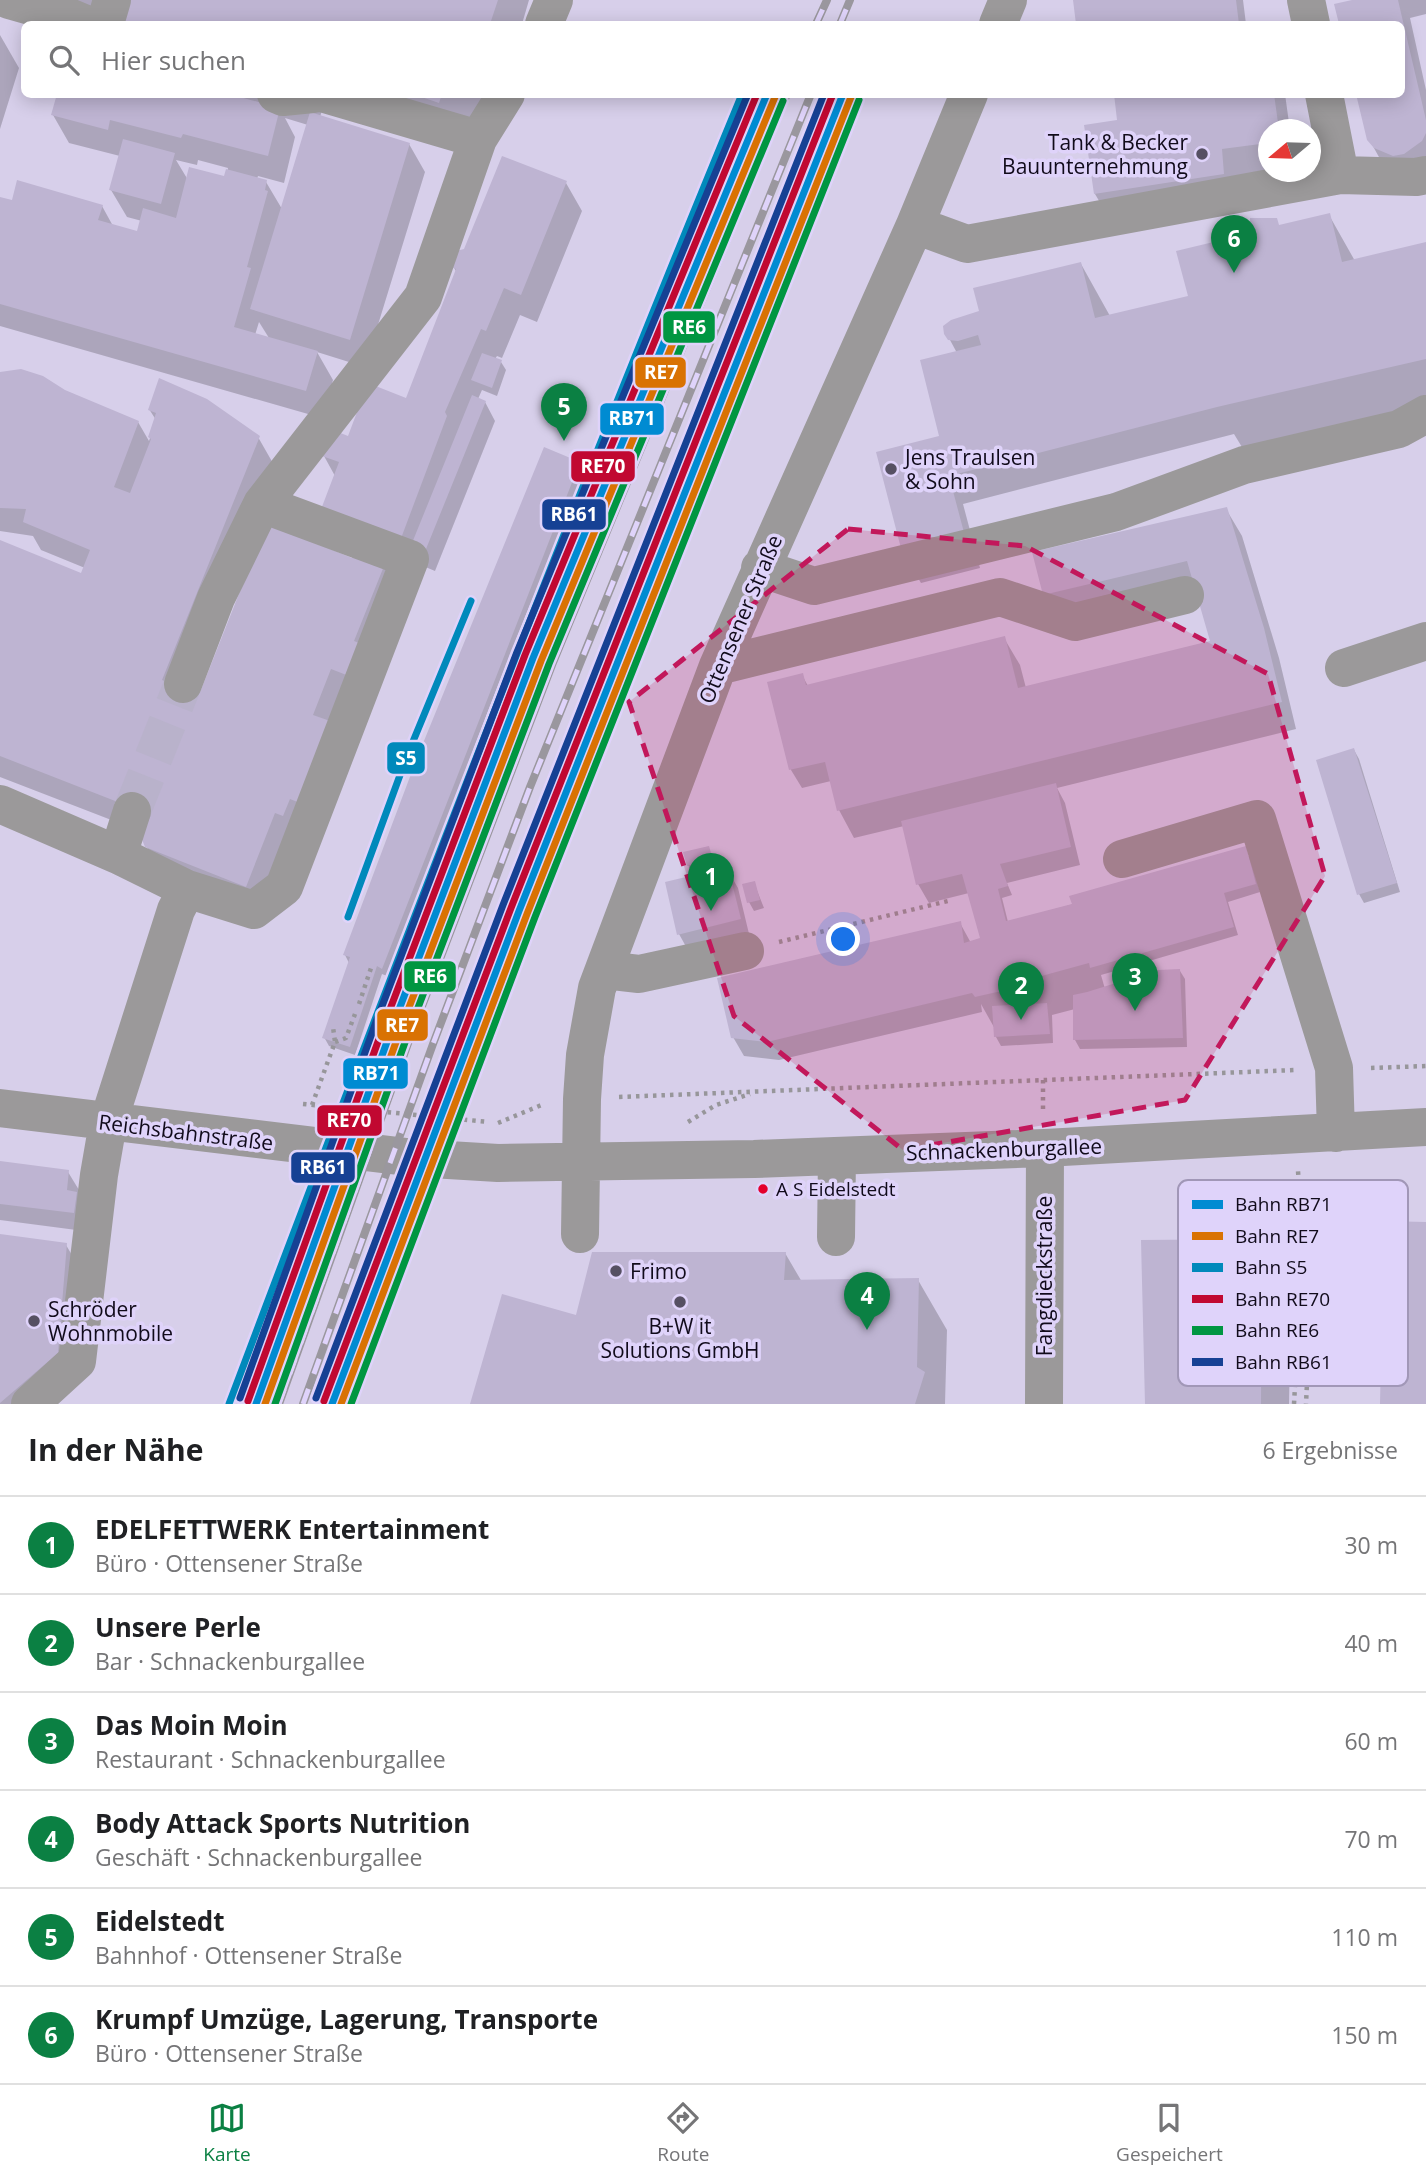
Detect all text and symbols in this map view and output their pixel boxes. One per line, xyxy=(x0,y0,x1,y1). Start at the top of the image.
search box xyxy=(21,21,1405,98)
icon: search xyxy=(45,41,83,79)
text: Hier suchen xyxy=(101,42,246,78)
north arrow xyxy=(1258,119,1321,182)
place label: Tank & Becker Bauunternehmung xyxy=(1002,128,1188,180)
marker: Tank & Becker Bauunternehmung xyxy=(1194,146,1210,162)
pin: 6 xyxy=(1211,215,1257,273)
line badge: RE6 xyxy=(662,310,716,344)
text: RE6 xyxy=(672,314,706,340)
line badge: RE7 xyxy=(634,356,687,389)
text: RE7 xyxy=(644,359,678,385)
pin: 5 xyxy=(541,383,587,441)
line badge: RB71 xyxy=(599,402,665,436)
text: RB71 xyxy=(608,405,656,431)
place label: Jens Traulsen & Sohn xyxy=(903,443,1035,495)
line badge: RE70 xyxy=(570,450,636,483)
text: RE70 xyxy=(581,453,626,479)
marker: Jens Traulsen & Sohn xyxy=(883,461,899,477)
line badge: RB61 xyxy=(541,498,607,531)
text: RB61 xyxy=(550,501,598,527)
street label: Ottensener Straße xyxy=(692,530,788,708)
line badge: S5 xyxy=(386,741,426,775)
text: S5 xyxy=(395,745,417,771)
pin: 1 xyxy=(688,853,734,911)
your location xyxy=(826,922,860,956)
pin: 3 xyxy=(1112,953,1158,1011)
line badge: RE6 xyxy=(403,960,457,993)
pin: 2 xyxy=(998,962,1044,1020)
text: RE6 xyxy=(413,963,447,989)
line badge: RE7 xyxy=(376,1008,429,1042)
text: RE7 xyxy=(385,1012,419,1038)
line badge: RB71 xyxy=(342,1057,409,1090)
text: RB71 xyxy=(352,1060,400,1086)
line badge: RE70 xyxy=(316,1104,383,1137)
street label: Reichsbahnstraße xyxy=(97,1107,275,1157)
text: RE70 xyxy=(327,1107,372,1133)
street label: Schnackenburgallee xyxy=(905,1132,1103,1166)
line badge: RB61 xyxy=(290,1151,356,1184)
text: RB61 xyxy=(299,1154,347,1180)
place label: A S Eidelstedt xyxy=(776,1176,896,1202)
legend xyxy=(1178,1180,1408,1386)
marker: A S Eidelstedt xyxy=(756,1182,770,1196)
text: Bahn RB71 xyxy=(1235,1191,1332,1217)
street label: Fangdieckstraße xyxy=(1030,1196,1058,1356)
text: Bahn RE7 xyxy=(1235,1223,1319,1249)
text: Bahn S5 xyxy=(1235,1254,1307,1280)
place label: Frimo xyxy=(630,1257,687,1285)
marker: Frimo xyxy=(608,1263,624,1279)
pin: 4 xyxy=(844,1272,890,1330)
text: Bahn RE70 xyxy=(1235,1286,1330,1312)
marker: B+W it Solutions GmbH xyxy=(672,1294,688,1310)
place label: Schröder Wohnmobile xyxy=(48,1295,173,1347)
place label: B+W it Solutions GmbH xyxy=(600,1312,760,1364)
marker: Schröder Wohnmobile xyxy=(26,1313,42,1329)
text: Bahn RE6 xyxy=(1235,1317,1319,1343)
text: Bahn RB61 xyxy=(1235,1349,1332,1375)
text: In der Nähe xyxy=(28,1429,204,1470)
text: 6 Ergebnisse xyxy=(1262,1434,1398,1466)
text: EDELFETTWERK Entertainment xyxy=(95,1511,489,1547)
text: 1 xyxy=(44,1529,58,1561)
text: 30 m xyxy=(1344,1529,1398,1561)
text: Büro · Ottensener Straße xyxy=(95,1547,363,1579)
text: Unsere Perle xyxy=(95,1609,261,1645)
text: 2 xyxy=(44,1627,58,1659)
text: 40 m xyxy=(1344,1627,1398,1659)
text: Bar · Schnackenburgallee xyxy=(95,1645,365,1677)
text: Das Moin Moin xyxy=(95,1707,288,1743)
text: 3 xyxy=(44,1725,58,1757)
text: 60 m xyxy=(1344,1725,1398,1757)
text: Restaurant · Schnackenburgallee xyxy=(95,1743,446,1775)
text: Body Attack Sports Nutrition xyxy=(95,1805,470,1841)
text: 4 xyxy=(44,1823,58,1855)
text: 70 m xyxy=(1344,1823,1398,1855)
text: Geschäft · Schnackenburgallee xyxy=(95,1841,422,1873)
text: Eidelstedt xyxy=(95,1903,225,1939)
text: 5 xyxy=(44,1921,58,1953)
text: 110 m xyxy=(1331,1921,1398,1953)
text: Bahnhof · Ottensener Straße xyxy=(95,1939,402,1971)
text: Krumpf Umzüge, Lagerung, Transporte xyxy=(95,2001,598,2037)
text: 6 xyxy=(44,2019,58,2051)
text: 150 m xyxy=(1331,2019,1398,2051)
text: Büro · Ottensener Straße xyxy=(95,2037,363,2069)
tab: Karte xyxy=(203,2099,251,2167)
tab: Route xyxy=(657,2099,710,2167)
tab: Gespeichert xyxy=(1116,2099,1223,2167)

